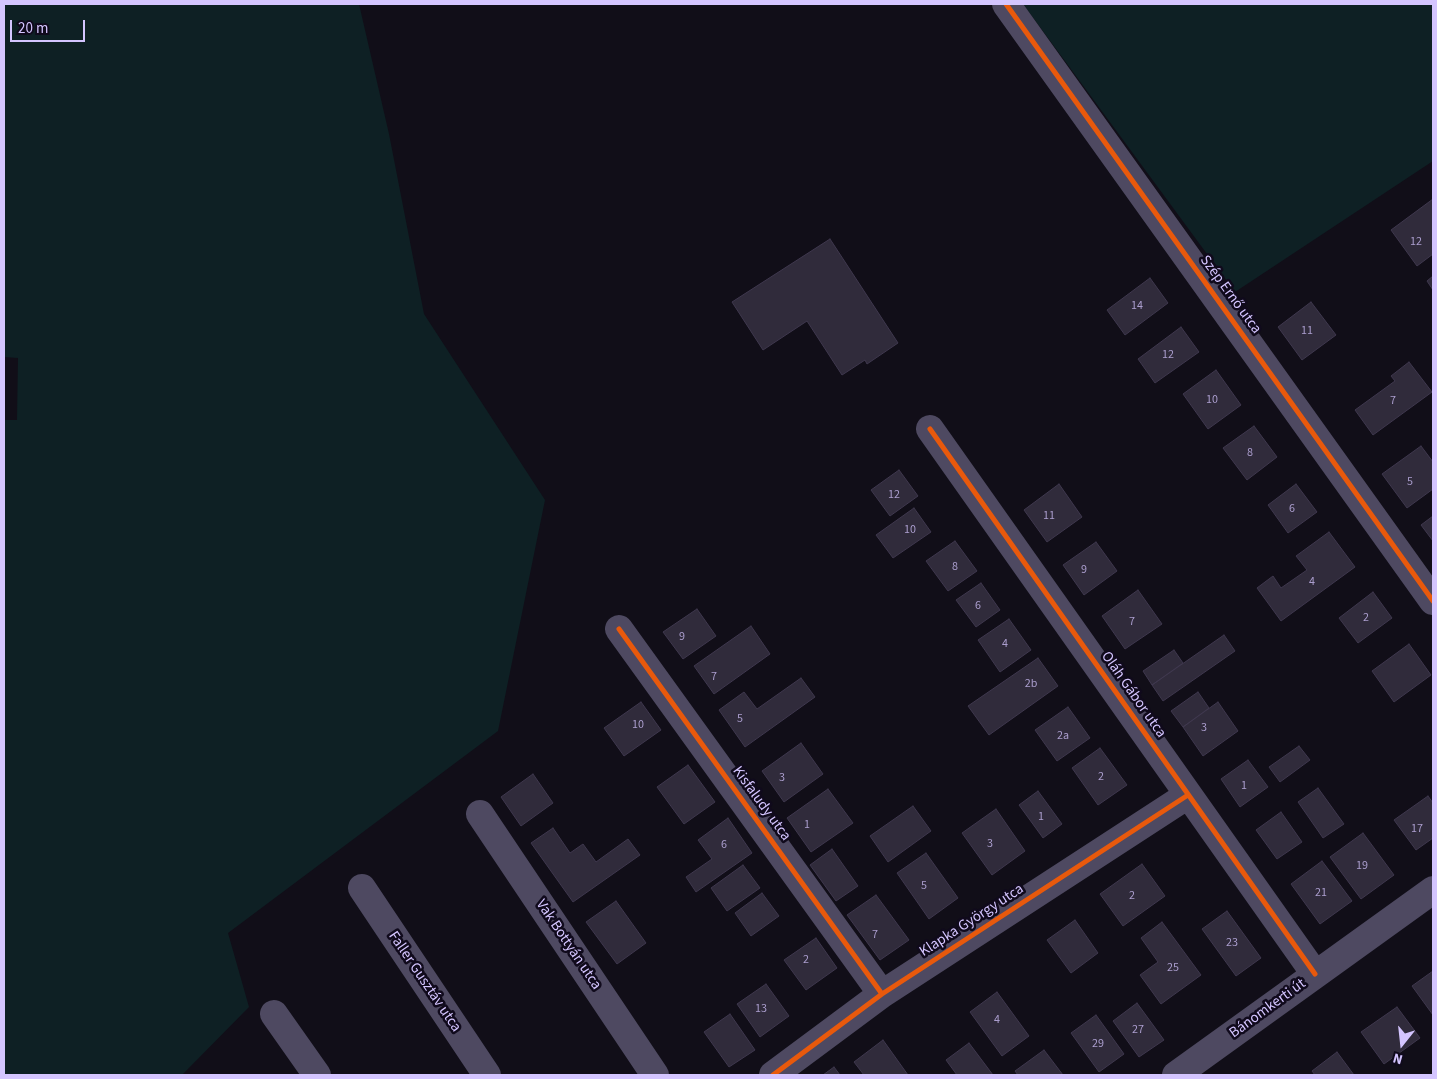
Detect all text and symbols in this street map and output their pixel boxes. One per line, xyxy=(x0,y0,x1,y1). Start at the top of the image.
scale bar xyxy=(12,10,88,42)
text: 20 m xyxy=(18,18,48,39)
house number: 12 xyxy=(1410,235,1422,249)
street label: Szép Ernő utca xyxy=(1195,252,1265,338)
house number: 14 xyxy=(1131,299,1143,313)
house number: 11 xyxy=(1301,324,1313,338)
house number: 12 xyxy=(1162,348,1174,362)
house number: 10 xyxy=(1206,393,1218,407)
house number: 7 xyxy=(1390,394,1396,408)
house number: 8 xyxy=(1247,446,1253,460)
house number: 5 xyxy=(1407,475,1413,489)
house number: 12 xyxy=(888,488,900,502)
house number: 6 xyxy=(1289,502,1295,516)
house number: 11 xyxy=(1043,509,1055,523)
house number: 10 xyxy=(904,523,916,537)
house number: 8 xyxy=(952,560,958,574)
house number: 9 xyxy=(1081,563,1087,577)
house number: 4 xyxy=(1309,575,1315,589)
house number: 6 xyxy=(975,599,981,613)
house number: 2 xyxy=(1363,611,1369,625)
house number: 7 xyxy=(1129,615,1135,629)
house number: 9 xyxy=(679,630,685,644)
house number: 4 xyxy=(1002,637,1008,651)
street label: Oláh Gábor utca xyxy=(1097,648,1169,742)
house number: 7 xyxy=(711,670,717,684)
house number: 2b xyxy=(1025,677,1037,691)
house number: 5 xyxy=(737,712,743,726)
house number: 10 xyxy=(632,718,644,732)
house number: 3 xyxy=(1201,721,1207,735)
house number: 2a xyxy=(1057,729,1069,743)
street label: Kisfaludy utca xyxy=(728,763,794,845)
house number: 2 xyxy=(1098,770,1104,784)
house number: 3 xyxy=(779,771,785,785)
house number: 1 xyxy=(1241,779,1247,793)
house number: 1 xyxy=(1038,810,1044,824)
house number: 1 xyxy=(804,818,810,832)
house number: 17 xyxy=(1411,822,1423,836)
house number: 3 xyxy=(987,837,993,851)
house number: 6 xyxy=(721,838,727,852)
house number: 19 xyxy=(1356,859,1368,873)
house number: 5 xyxy=(921,879,927,893)
street label: Klapka György utca xyxy=(916,881,1028,961)
house number: 21 xyxy=(1315,886,1327,900)
house number: 2 xyxy=(1129,889,1135,903)
street label: Vak Bottyán utca xyxy=(531,897,605,993)
street label: Faller Gusztáv utca xyxy=(384,928,464,1036)
house number: 7 xyxy=(872,928,878,942)
house number: 23 xyxy=(1226,936,1238,950)
house number: 2 xyxy=(803,953,809,967)
house number: 25 xyxy=(1167,961,1179,975)
street label: Bánomkerti út xyxy=(1226,975,1310,1043)
house number: 13 xyxy=(755,1002,767,1016)
house number: 4 xyxy=(994,1013,1000,1027)
north arrow xyxy=(1377,1019,1427,1069)
house number: 27 xyxy=(1132,1023,1144,1037)
house number: 29 xyxy=(1092,1037,1104,1051)
text: N xyxy=(1391,1048,1405,1069)

